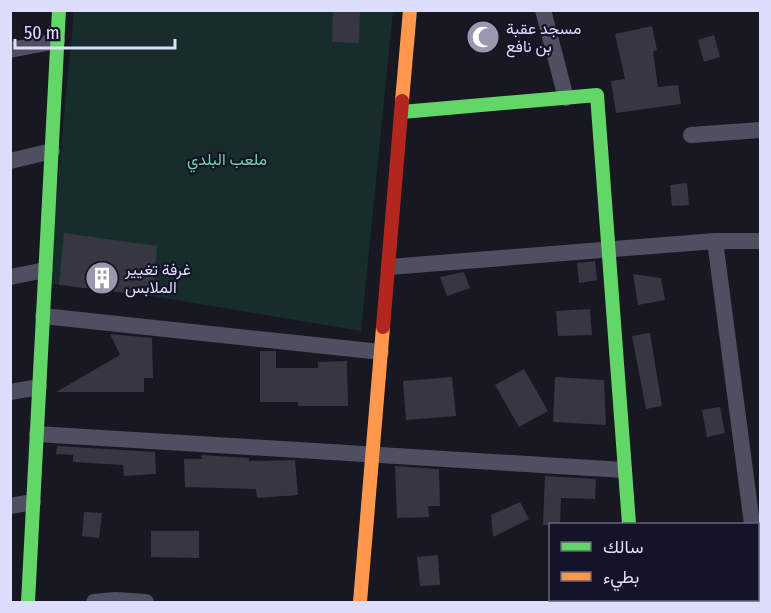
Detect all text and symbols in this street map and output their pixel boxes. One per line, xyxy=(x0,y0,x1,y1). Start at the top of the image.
scale bar xyxy=(15,12,176,50)
mosque icon: مسجد عقبة بن نافع xyxy=(465,19,501,55)
place label: مسجد عقبة بن نافع xyxy=(506,19,581,58)
text: 50 m xyxy=(24,22,60,44)
park label: ملعب البلدي xyxy=(187,150,267,173)
building icon: غرفة تغيير الملابس xyxy=(84,260,120,296)
place label: غرفة تغيير الملابس xyxy=(124,260,191,298)
legend xyxy=(549,523,759,601)
text: سالك xyxy=(603,536,643,558)
text: بطيء xyxy=(603,566,639,592)

